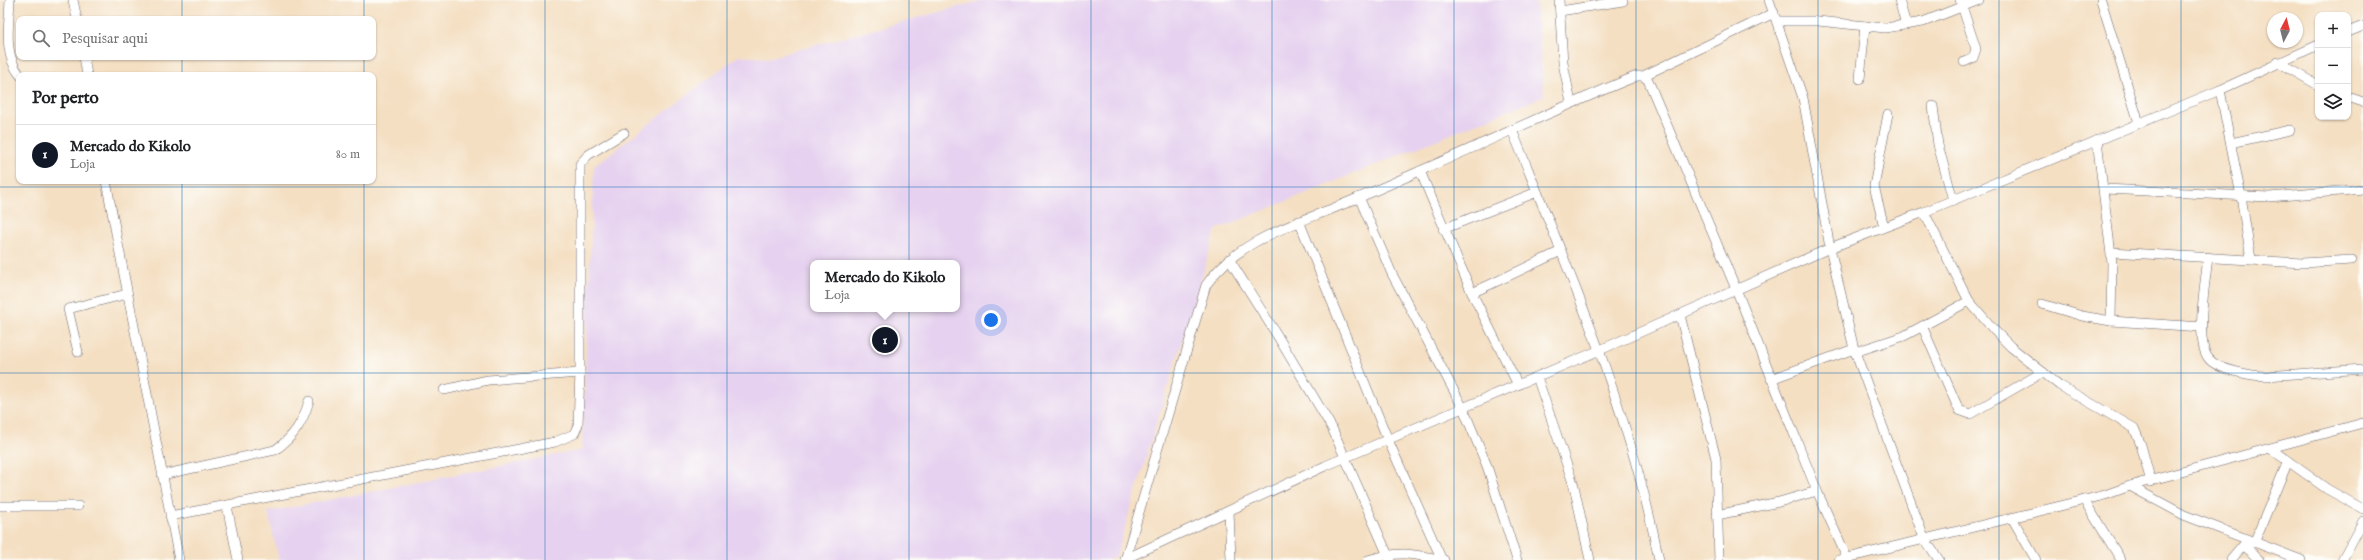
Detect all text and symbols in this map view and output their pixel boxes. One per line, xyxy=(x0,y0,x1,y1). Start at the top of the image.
north arrow xyxy=(2267,12,2303,48)
map controls xyxy=(2315,12,2351,120)
button: + xyxy=(2315,12,2351,48)
search box xyxy=(16,16,376,60)
icon: search xyxy=(30,27,52,49)
text: Pesquisar aqui xyxy=(62,29,148,48)
button: − xyxy=(2315,48,2351,84)
button: layers xyxy=(2315,84,2351,120)
text: Por perto xyxy=(32,88,99,109)
text: Mercado do Kikolo xyxy=(70,137,191,156)
text: 1 xyxy=(43,146,47,163)
text: 80 m xyxy=(336,146,360,163)
text: Loja xyxy=(70,156,95,173)
popup xyxy=(810,260,960,312)
text: Mercado do Kikolo xyxy=(825,268,945,287)
text: Loja xyxy=(825,287,850,304)
your location xyxy=(981,310,1001,330)
pin: 1 xyxy=(872,325,898,355)

